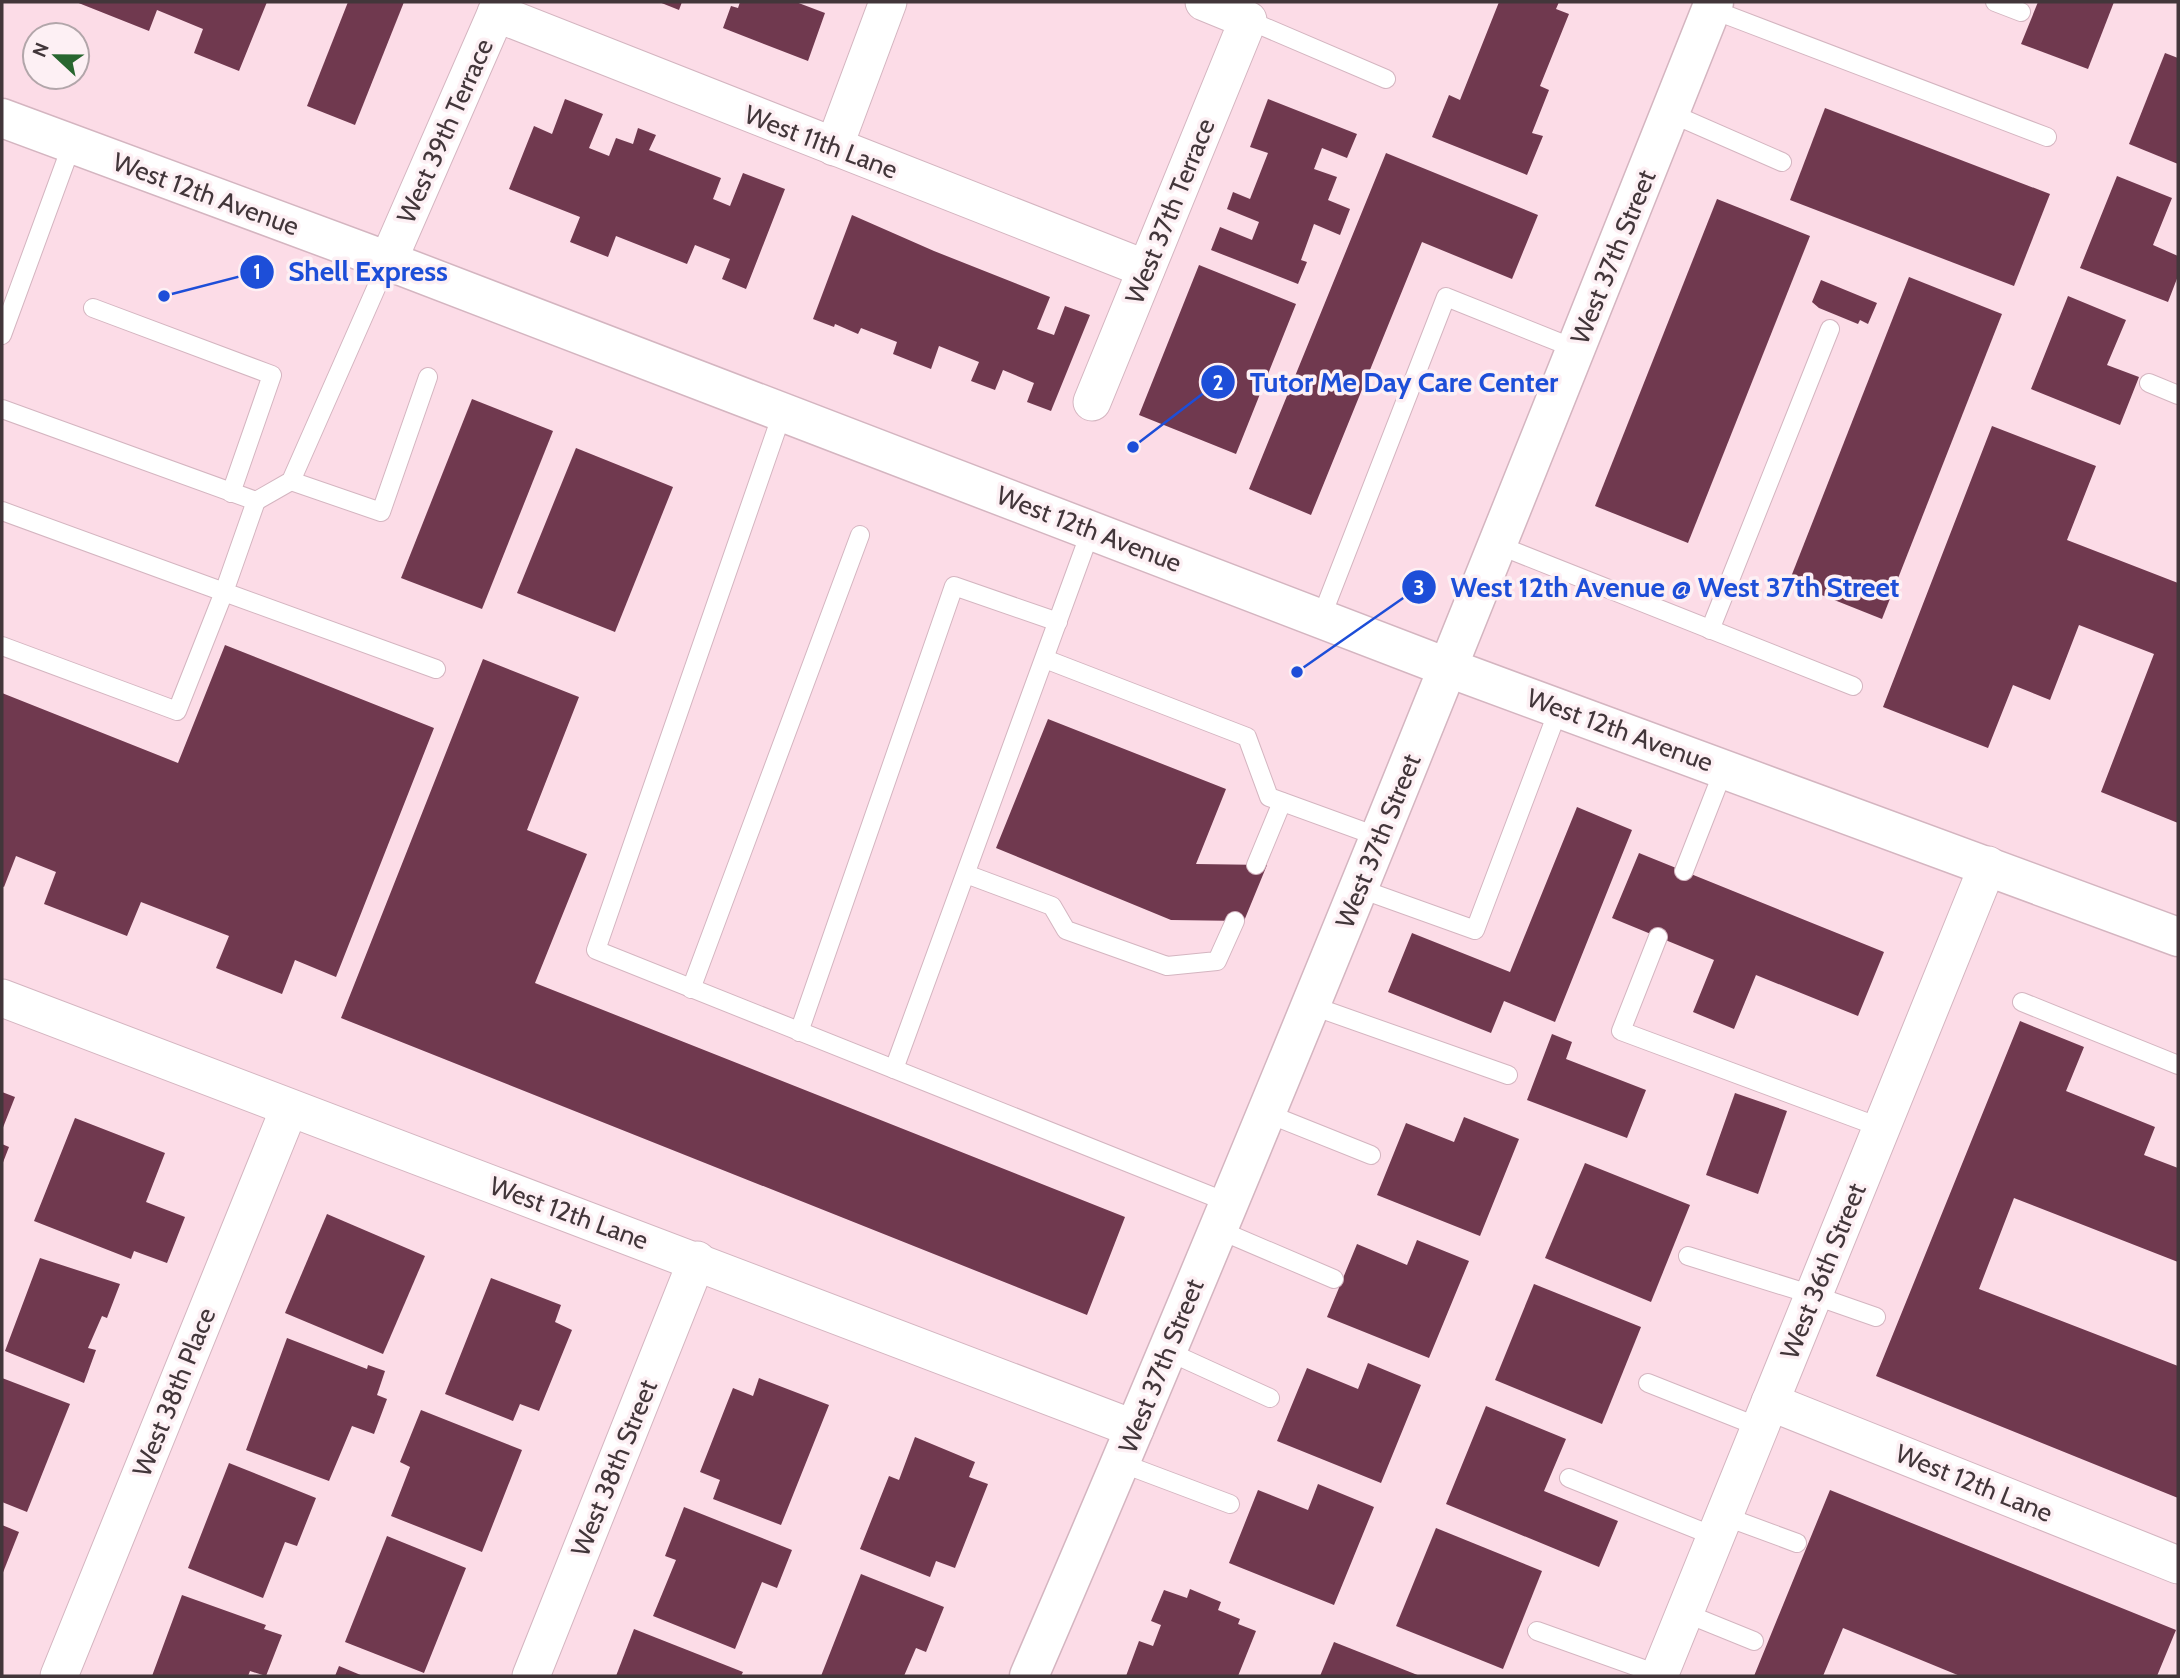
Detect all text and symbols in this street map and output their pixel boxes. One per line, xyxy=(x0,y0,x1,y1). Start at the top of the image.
north arrow xyxy=(21,21,91,91)
street label: West 39th Terrace xyxy=(390,34,500,228)
text: N xyxy=(28,39,54,60)
street label: West 11th Lane xyxy=(740,98,902,186)
street label: West 37th Terrace xyxy=(1118,114,1222,308)
street label: West 12th Avenue xyxy=(109,146,303,242)
street label: West 37th Street xyxy=(1564,165,1663,349)
callout: Shell Express xyxy=(240,247,462,296)
text: Shell Express xyxy=(288,254,448,288)
text: 1 xyxy=(253,259,261,284)
callout: Tutor Me Day Care Center xyxy=(1201,358,1572,407)
text: Tutor Me Day Care Center xyxy=(1250,365,1559,399)
text: 2 xyxy=(1212,370,1224,395)
street label: West 12th Avenue xyxy=(992,479,1186,579)
callout: West 12th Avenue @ West 37th Street xyxy=(1402,563,1914,612)
text: West 12th Avenue @ West 37th Street xyxy=(1451,570,1899,604)
text: 3 xyxy=(1413,575,1425,600)
street label: West 12th Avenue xyxy=(1523,682,1717,778)
street label: West 37th Street xyxy=(1329,749,1428,933)
street label: West 12th Lane xyxy=(485,1170,653,1256)
street label: West 36th Street xyxy=(1773,1178,1873,1364)
street label: West 37th Street xyxy=(1112,1274,1211,1458)
street label: West 38th Place xyxy=(126,1303,222,1481)
street label: West 38th Street xyxy=(564,1375,664,1561)
street label: West 12th Lane xyxy=(1891,1437,2057,1529)

